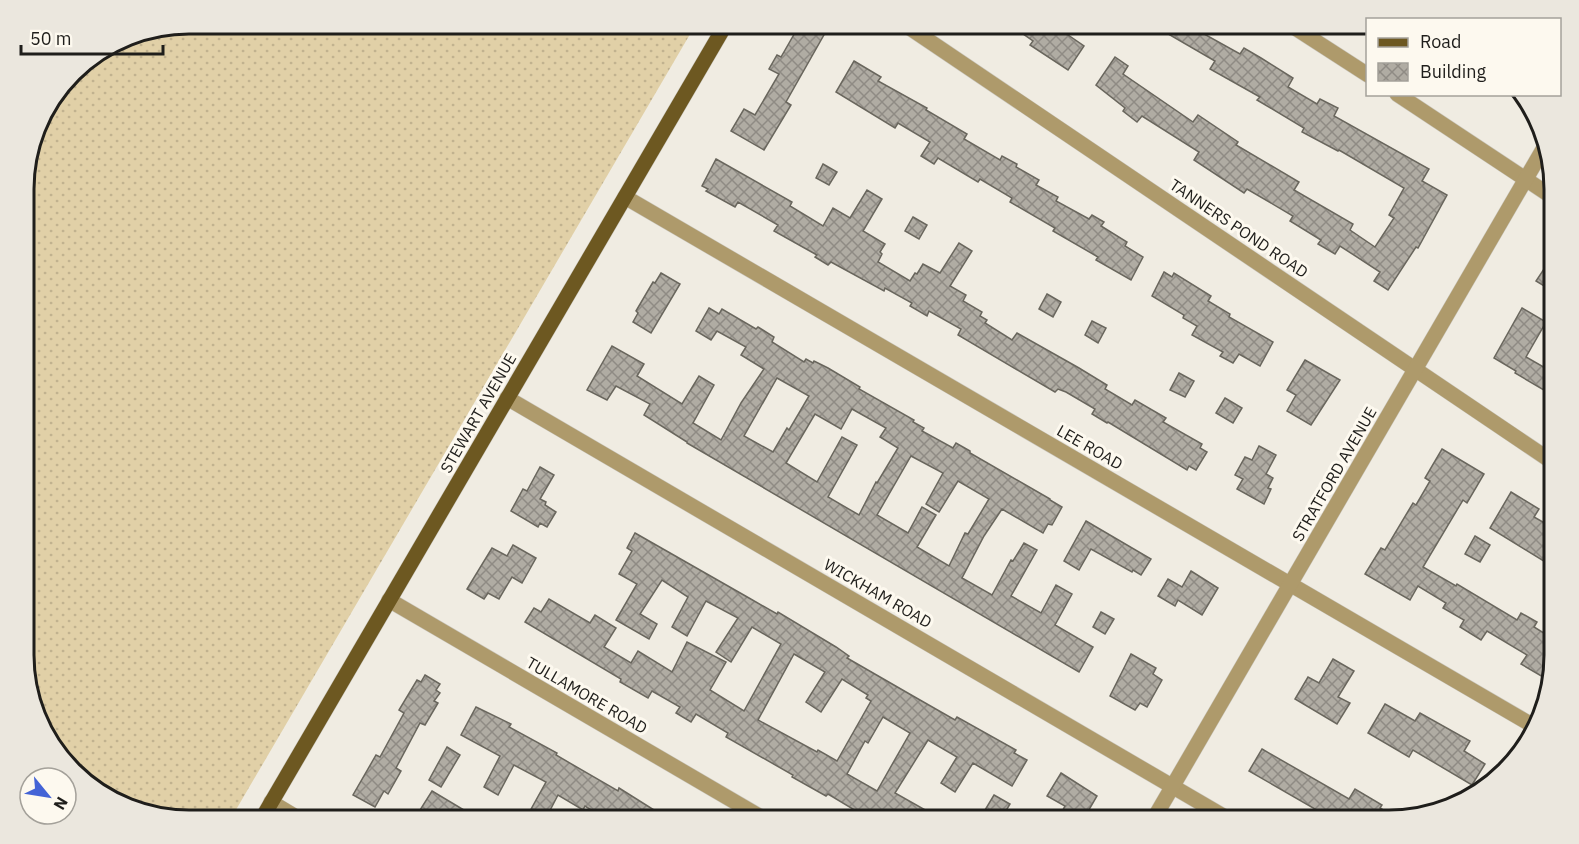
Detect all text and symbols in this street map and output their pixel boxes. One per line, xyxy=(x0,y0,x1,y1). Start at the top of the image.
scale bar xyxy=(21,18,164,56)
legend xyxy=(1366,18,1561,96)
text: 50 m xyxy=(30,27,72,50)
text: Road xyxy=(1420,30,1461,53)
text: Building xyxy=(1420,60,1487,83)
street label: TANNERS POND ROAD xyxy=(1166,174,1312,282)
street label: STEWART AVENUE xyxy=(436,350,520,476)
street label: STRATFORD AVENUE xyxy=(1287,403,1381,545)
street label: LEE ROAD xyxy=(1054,420,1126,474)
street label: WICKHAM ROAD xyxy=(821,554,935,632)
street label: TULLAMORE ROAD xyxy=(523,652,651,738)
north arrow xyxy=(18,766,78,826)
text: N xyxy=(49,793,73,814)

